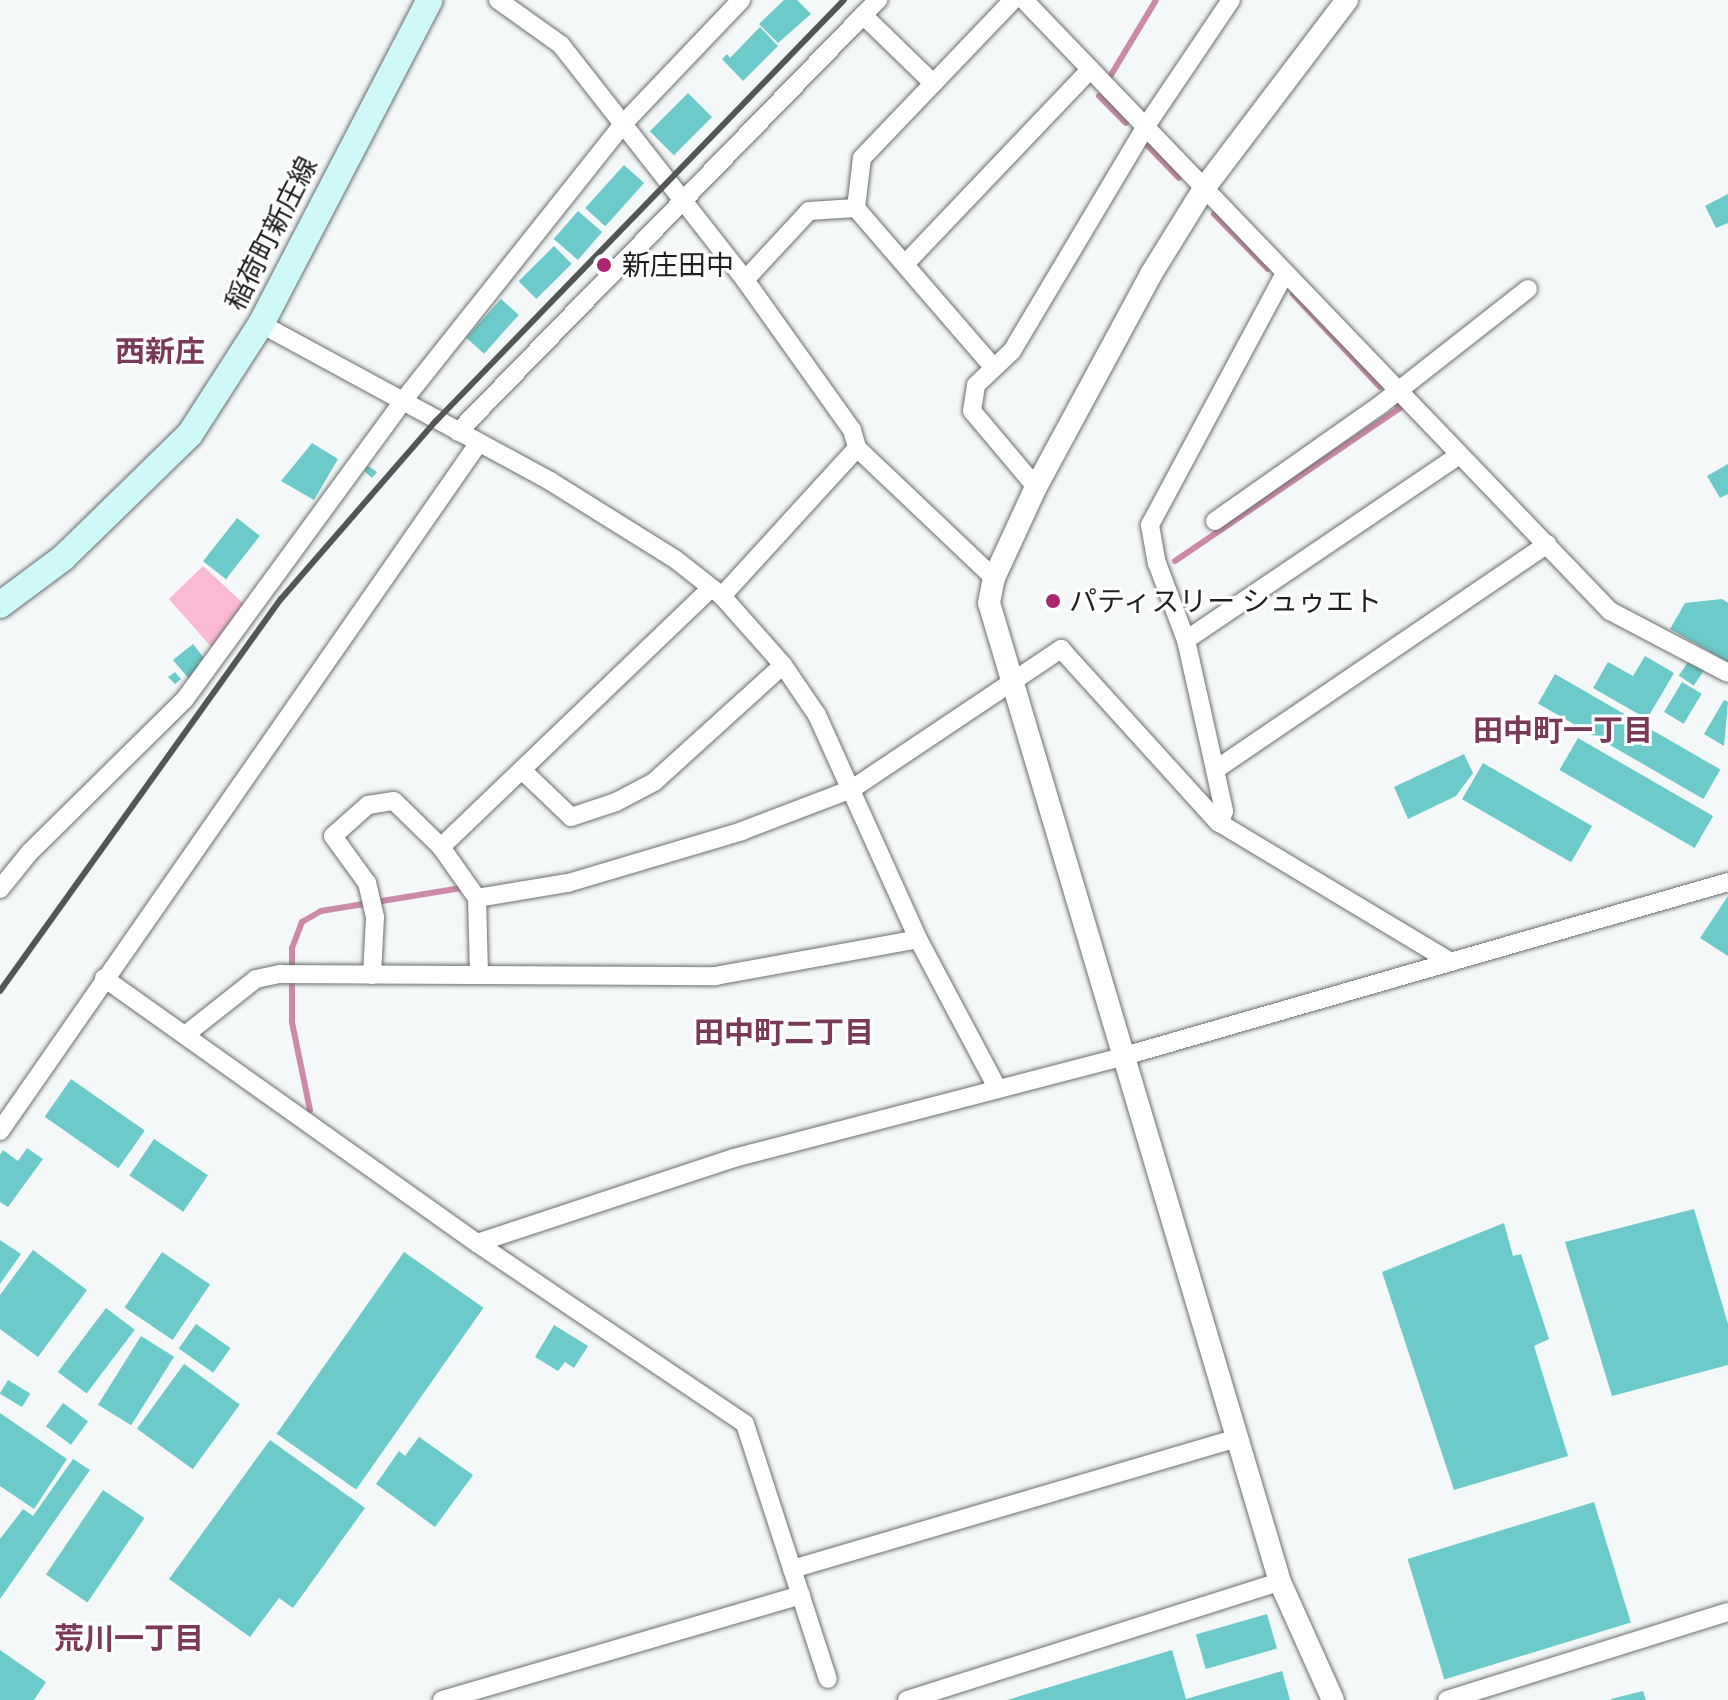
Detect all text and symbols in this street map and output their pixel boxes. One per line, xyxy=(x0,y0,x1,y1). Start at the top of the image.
street label: 稲荷町新庄線 xyxy=(218,151,324,315)
place label: 新庄田中 xyxy=(622,248,734,282)
marker: 新庄田中 xyxy=(593,254,615,276)
district label: 西新庄 xyxy=(115,333,205,369)
place label: パティスリー シュゥエト xyxy=(1069,584,1384,618)
marker: パティスリー シュゥエト xyxy=(1044,592,1062,610)
district label: 田中町一丁目 xyxy=(1473,712,1653,748)
district label: 田中町二丁目 xyxy=(694,1014,874,1050)
district label: 荒川一丁目 xyxy=(54,1620,204,1656)

